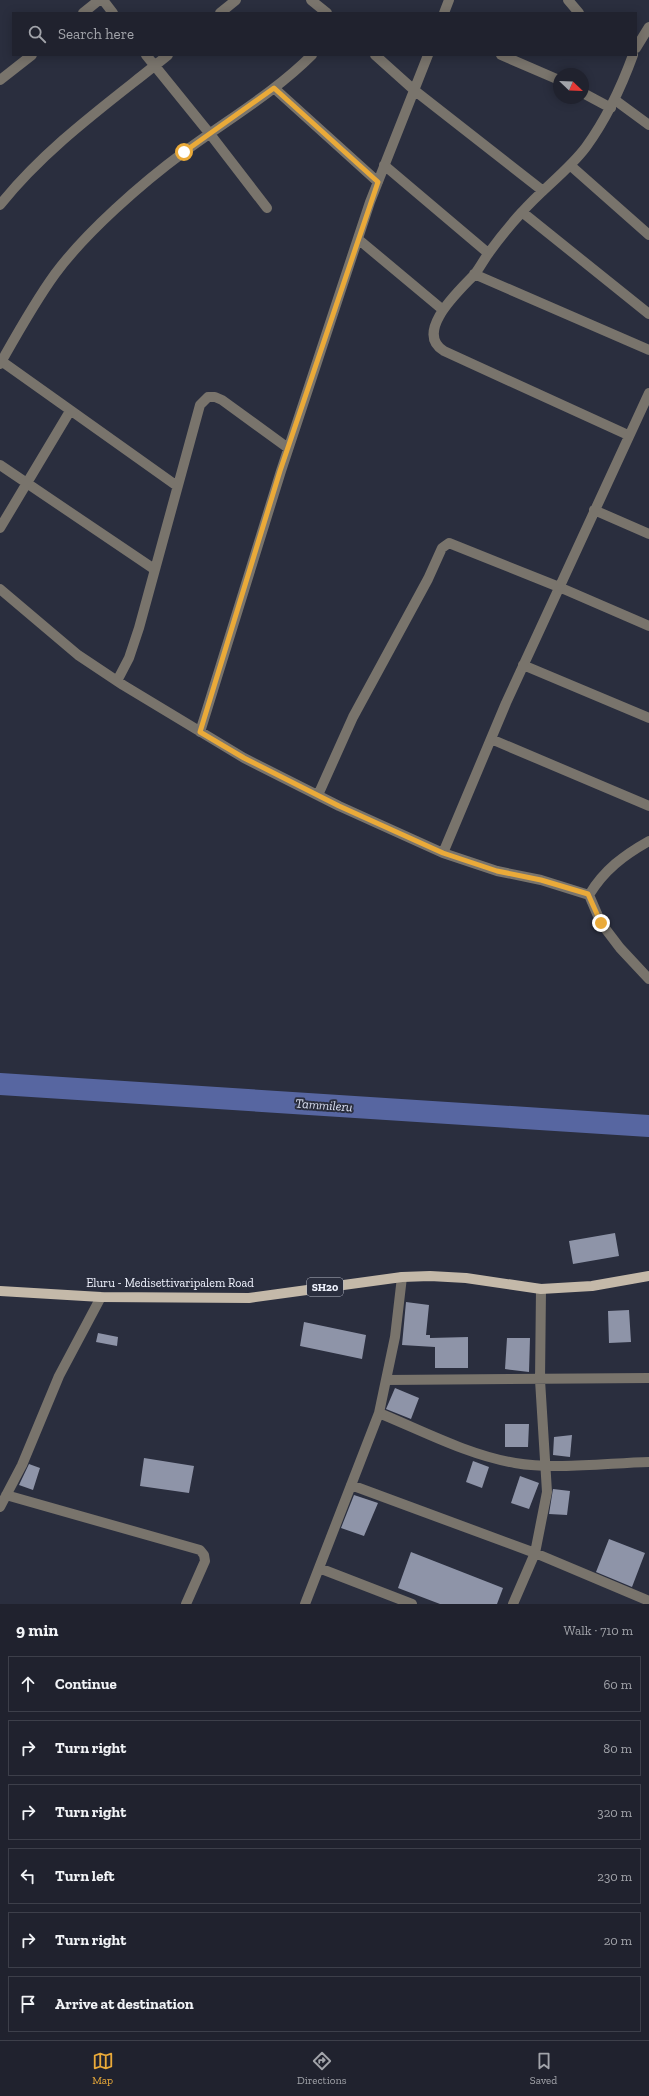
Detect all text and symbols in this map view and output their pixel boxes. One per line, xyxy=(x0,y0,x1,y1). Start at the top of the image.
search box xyxy=(12,12,637,56)
icon: search xyxy=(26,23,48,45)
text: Search here xyxy=(58,25,134,43)
north arrow xyxy=(553,68,589,104)
route start xyxy=(175,143,193,161)
route end xyxy=(592,914,610,932)
water label: Tammileru xyxy=(295,1096,353,1115)
street label: Eluru - Medisettivaripalem Road xyxy=(86,1276,254,1290)
road number: SH20 xyxy=(307,1278,343,1296)
text: 9 min xyxy=(16,1620,58,1640)
text: Walk · 710 m xyxy=(563,1623,633,1638)
icon: ahead xyxy=(17,1673,39,1695)
text: Continue xyxy=(55,1675,117,1693)
text: 60 m xyxy=(603,1677,632,1692)
icon: right xyxy=(17,1737,39,1759)
text: Turn right xyxy=(55,1739,126,1757)
text: 80 m xyxy=(603,1741,632,1756)
icon: right xyxy=(17,1801,39,1823)
text: Turn right xyxy=(55,1803,126,1821)
text: 320 m xyxy=(597,1805,632,1820)
icon: left xyxy=(17,1865,39,1887)
text: Turn left xyxy=(55,1867,115,1885)
text: 230 m xyxy=(597,1869,632,1884)
icon: right xyxy=(17,1929,39,1951)
text: Turn right xyxy=(55,1931,126,1949)
text: 20 m xyxy=(604,1933,632,1948)
icon: arrive xyxy=(17,1993,39,2015)
text: Arrive at destination xyxy=(55,1995,194,2013)
tab: Map xyxy=(92,2050,114,2087)
tab: Directions xyxy=(297,2050,347,2087)
tab: Saved xyxy=(530,2050,557,2087)

